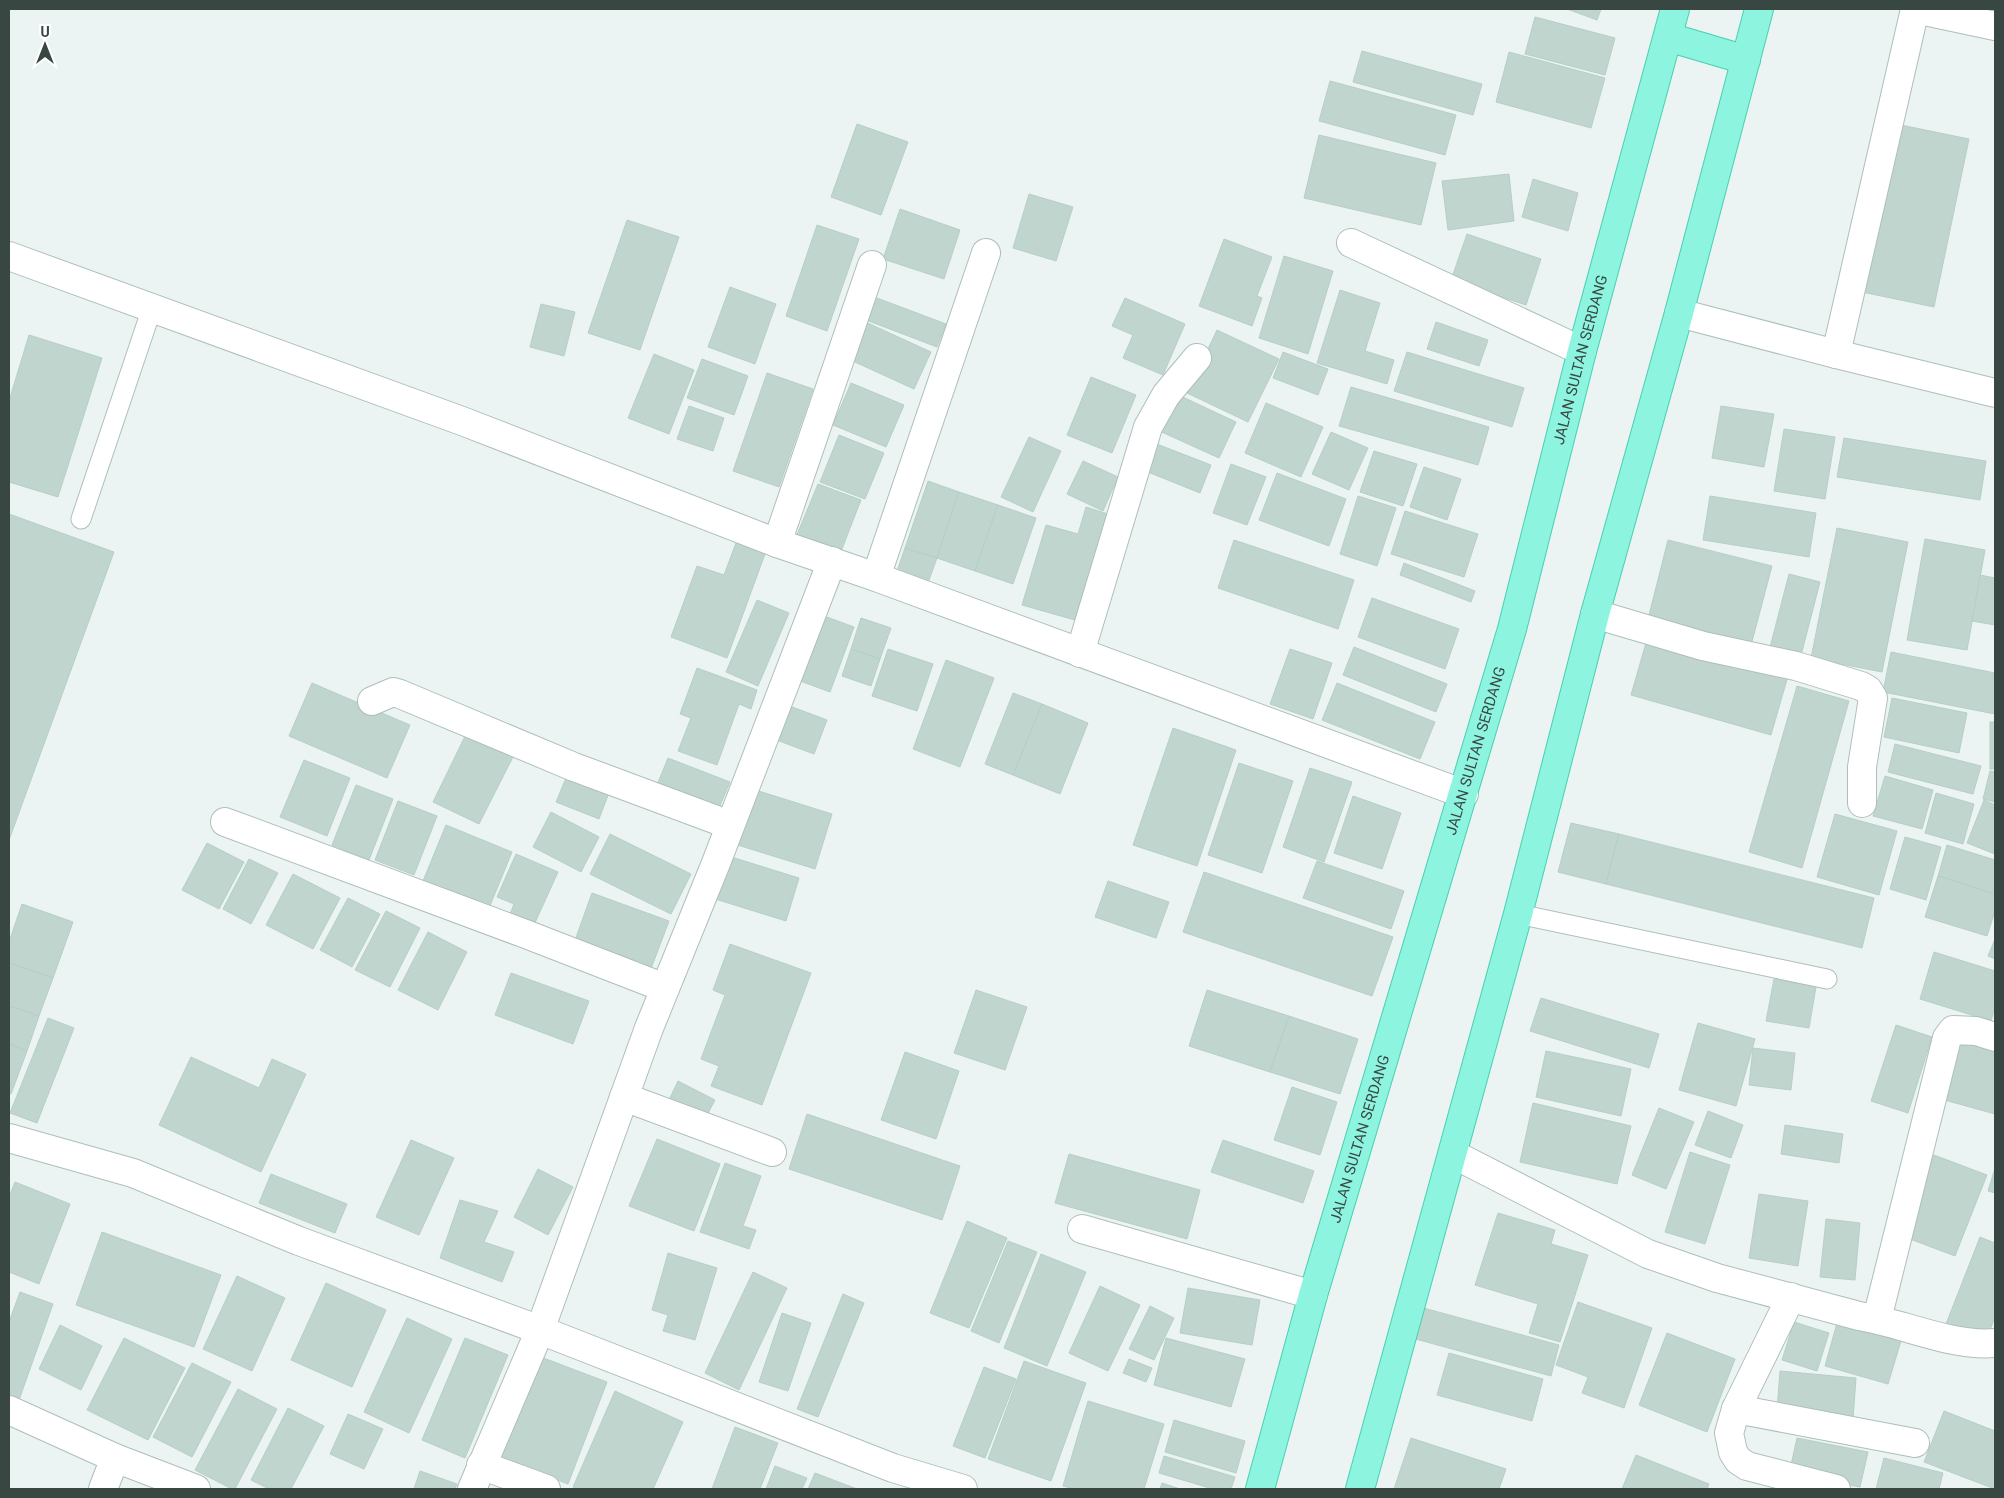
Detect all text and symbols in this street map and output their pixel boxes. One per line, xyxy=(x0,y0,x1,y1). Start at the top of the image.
north arrow xyxy=(20,20,70,70)
text: U xyxy=(40,24,50,40)
street label: JALAN SULTAN SERDANG xyxy=(1550,273,1611,447)
street label: JALAN SULTAN SERDANG xyxy=(1442,665,1509,837)
street label: JALAN SULTAN SERDANG xyxy=(1326,1053,1393,1225)

